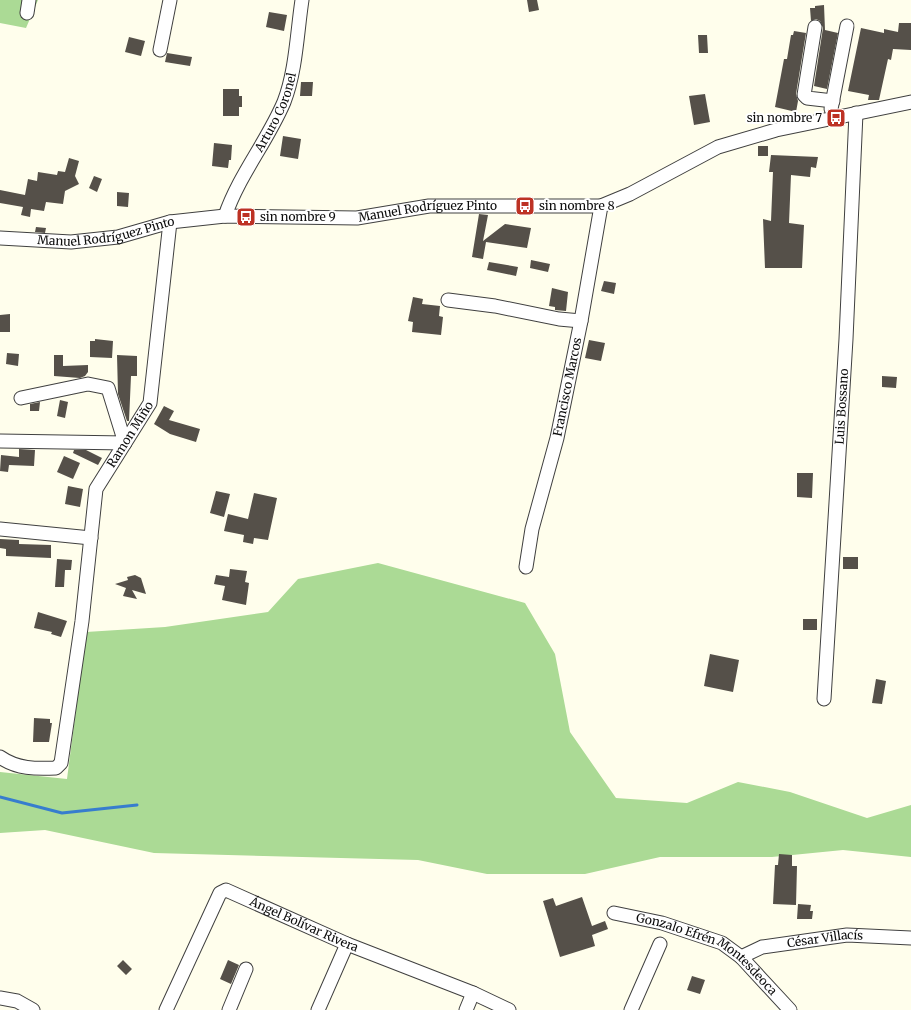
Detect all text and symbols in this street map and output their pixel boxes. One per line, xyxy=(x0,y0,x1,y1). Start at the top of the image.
street label: Arturo Coronel xyxy=(251,71,299,155)
bus stop icon: sin nombre 7 xyxy=(825,107,847,129)
place label: sin nombre 7 xyxy=(747,110,822,125)
bus stop icon: sin nombre 8 xyxy=(514,195,536,217)
street label: Manuel Rodríguez Pinto xyxy=(357,198,497,225)
place label: sin nombre 8 xyxy=(539,198,615,213)
bus stop icon: sin nombre 9 xyxy=(235,206,257,228)
place label: sin nombre 9 xyxy=(260,209,336,224)
street label: Manuel Rodríguez Pinto xyxy=(37,214,175,249)
street label: Francisco Marcos xyxy=(550,336,584,438)
street label: Luis Bossano xyxy=(832,368,851,445)
street label: Ramon Miño xyxy=(103,398,156,470)
street label: Ángel Bolívar Rivera xyxy=(247,893,361,955)
street label: Gonzalo Efrén Montesdeoca xyxy=(635,910,781,998)
street label: César Villacís xyxy=(786,927,864,950)

